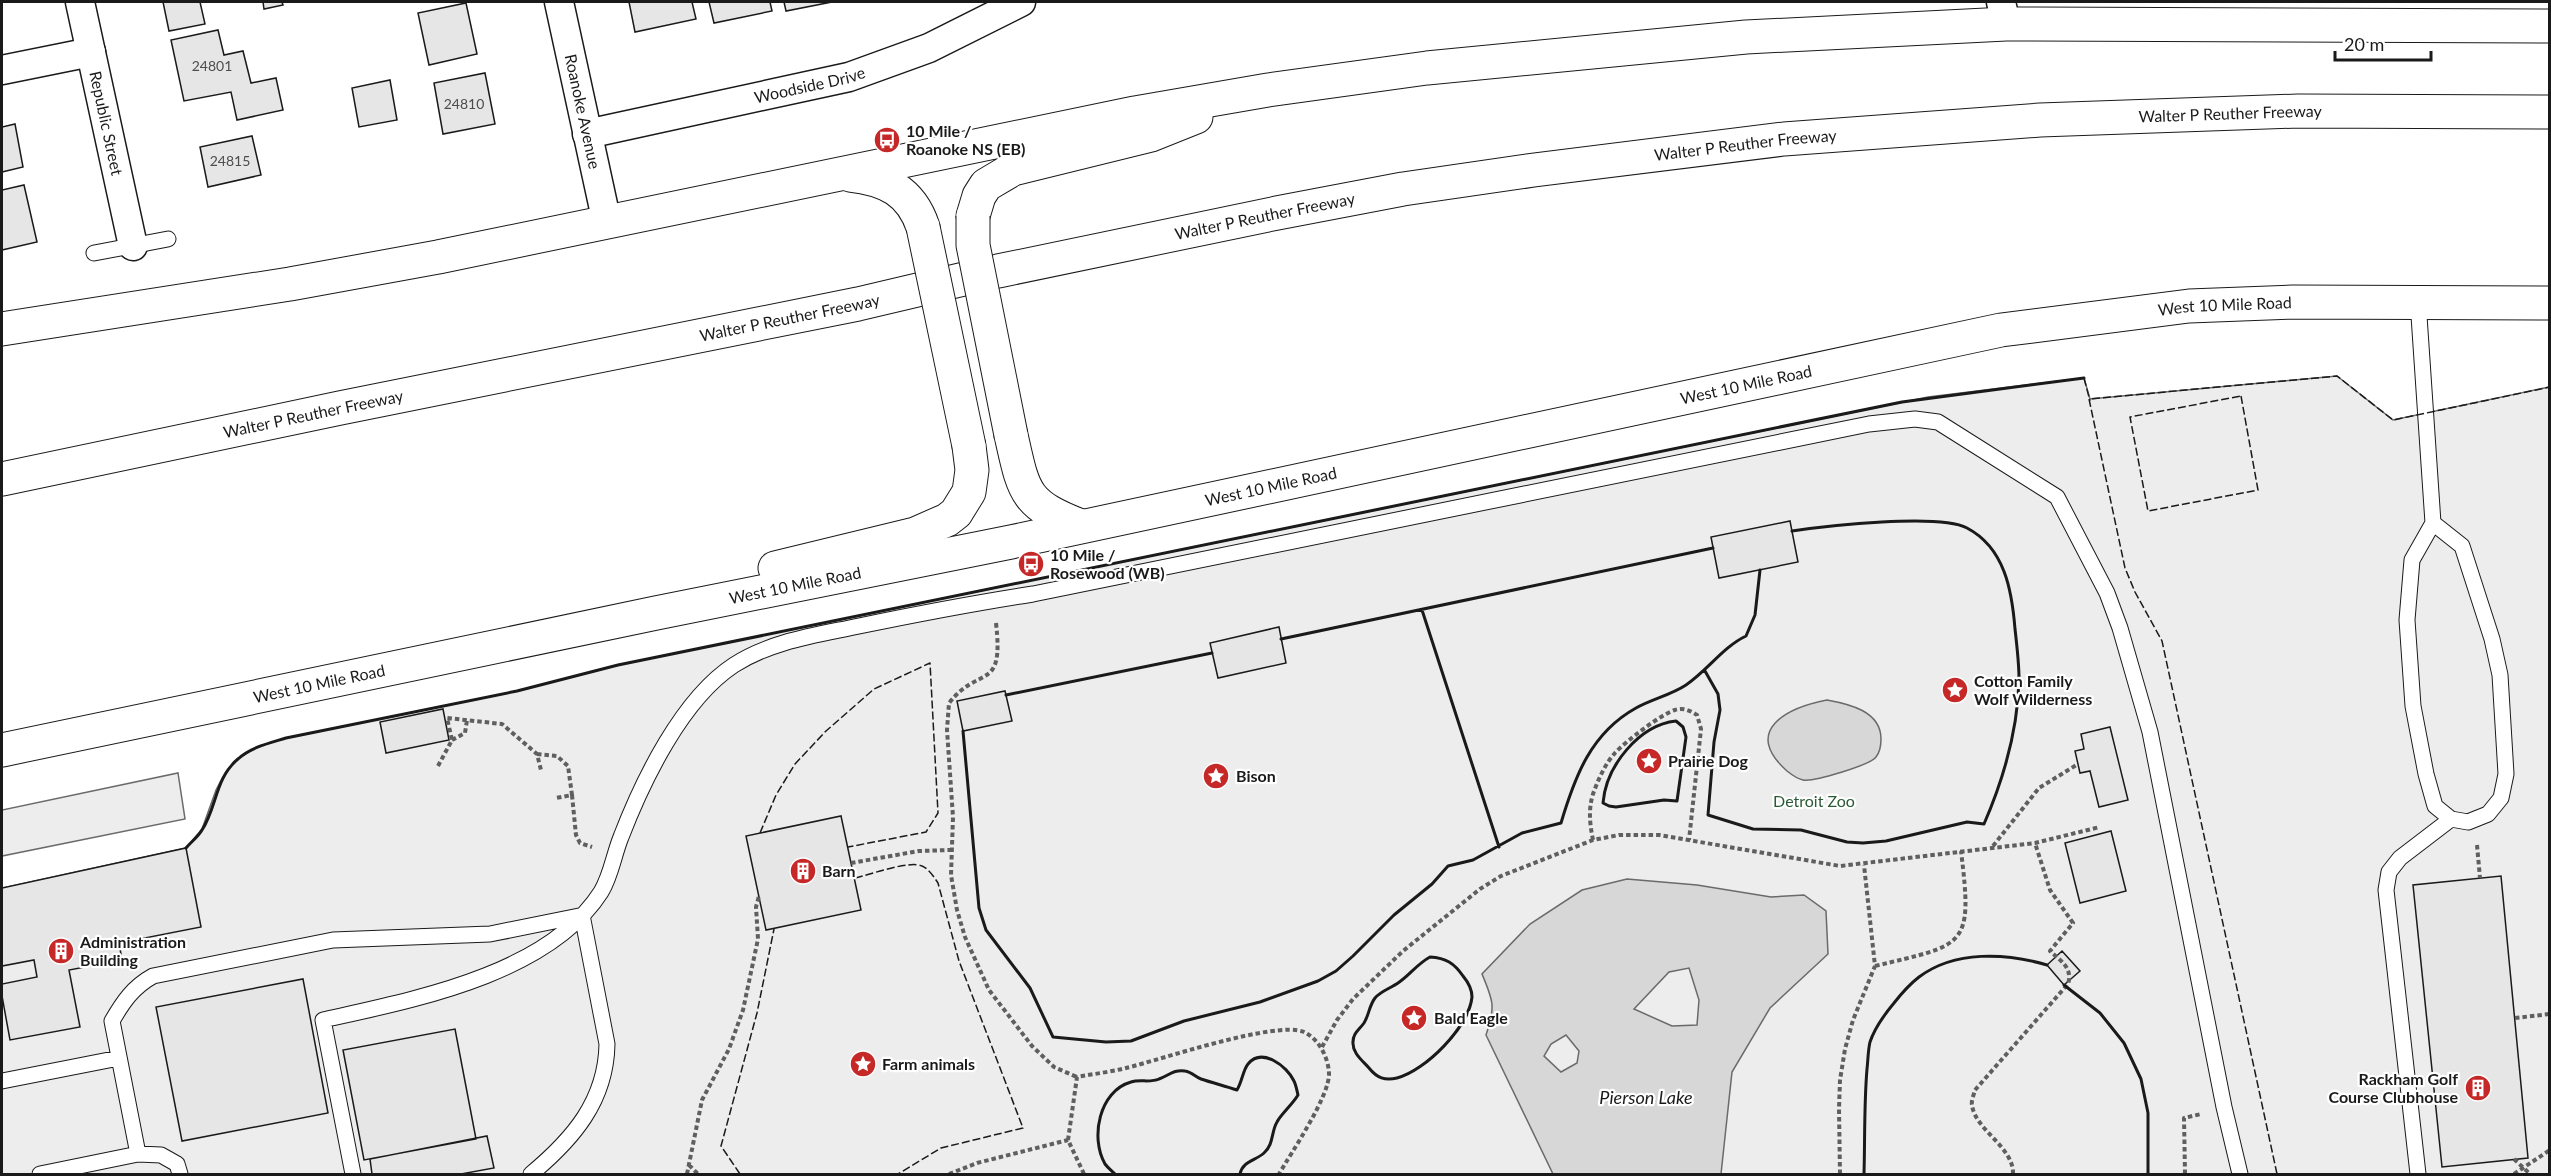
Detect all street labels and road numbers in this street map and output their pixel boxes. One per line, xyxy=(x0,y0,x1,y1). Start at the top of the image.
street label: Roanoke Avenue xyxy=(562,52,605,171)
street label: Woodside Drive xyxy=(752,62,868,106)
street label: Republic Street xyxy=(86,69,127,177)
street label: Walter P Reuther Freeway xyxy=(2138,101,2323,126)
street label: Walter P Reuther Freeway xyxy=(1653,125,1838,164)
street label: Walter P Reuther Freeway xyxy=(1173,188,1357,243)
street label: Walter P Reuther Freeway xyxy=(698,289,882,345)
street label: West 10 Mile Road xyxy=(2157,292,2292,319)
street label: West 10 Mile Road xyxy=(1678,361,1814,407)
street label: Walter P Reuther Freeway xyxy=(221,385,406,441)
street label: West 10 Mile Road xyxy=(1203,463,1338,509)
street label: West 10 Mile Road xyxy=(727,562,863,607)
street label: West 10 Mile Road xyxy=(251,660,387,706)

